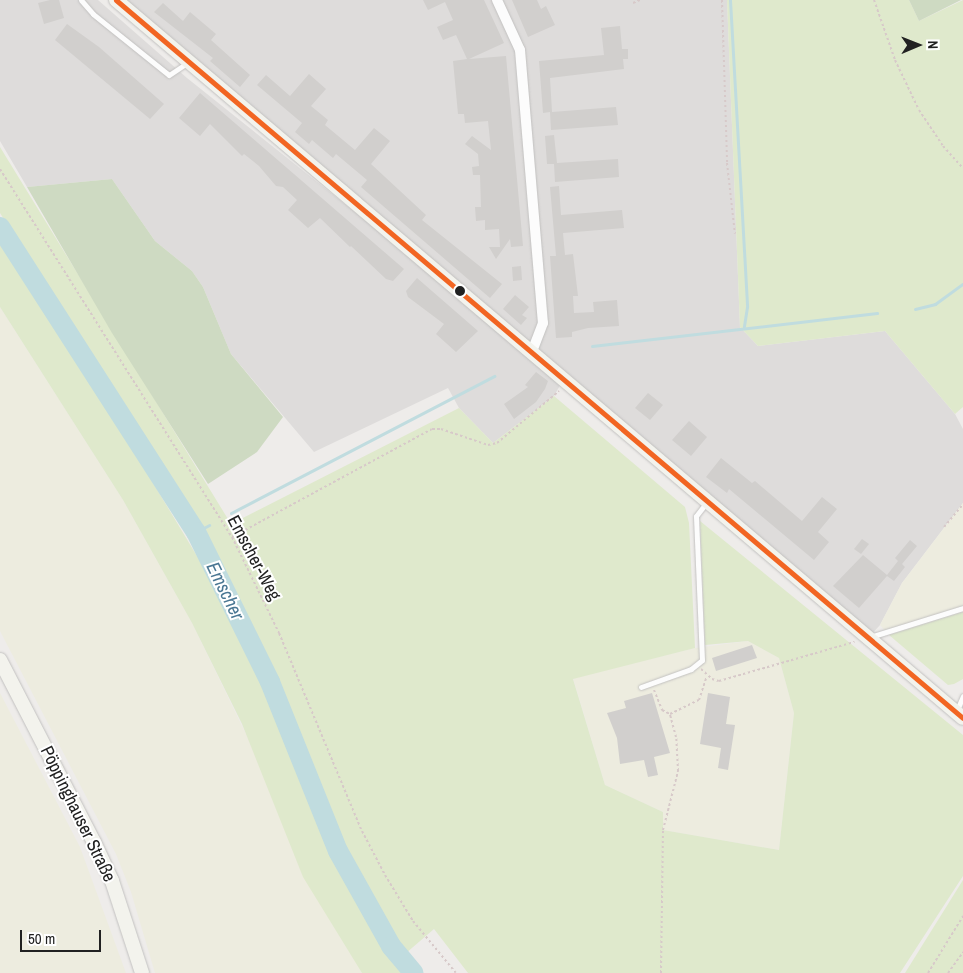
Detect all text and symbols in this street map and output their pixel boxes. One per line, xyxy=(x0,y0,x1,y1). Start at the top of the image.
north arrow xyxy=(893,20,943,70)
text: N xyxy=(924,40,942,49)
unlabelled marker xyxy=(455,286,465,296)
street label: Emscher-Weg xyxy=(223,512,285,604)
water label: Emscher xyxy=(201,558,249,624)
street label: Pöppinghauser Straße xyxy=(36,743,120,885)
scale bar xyxy=(22,920,104,952)
text: 50 m xyxy=(28,928,55,949)

